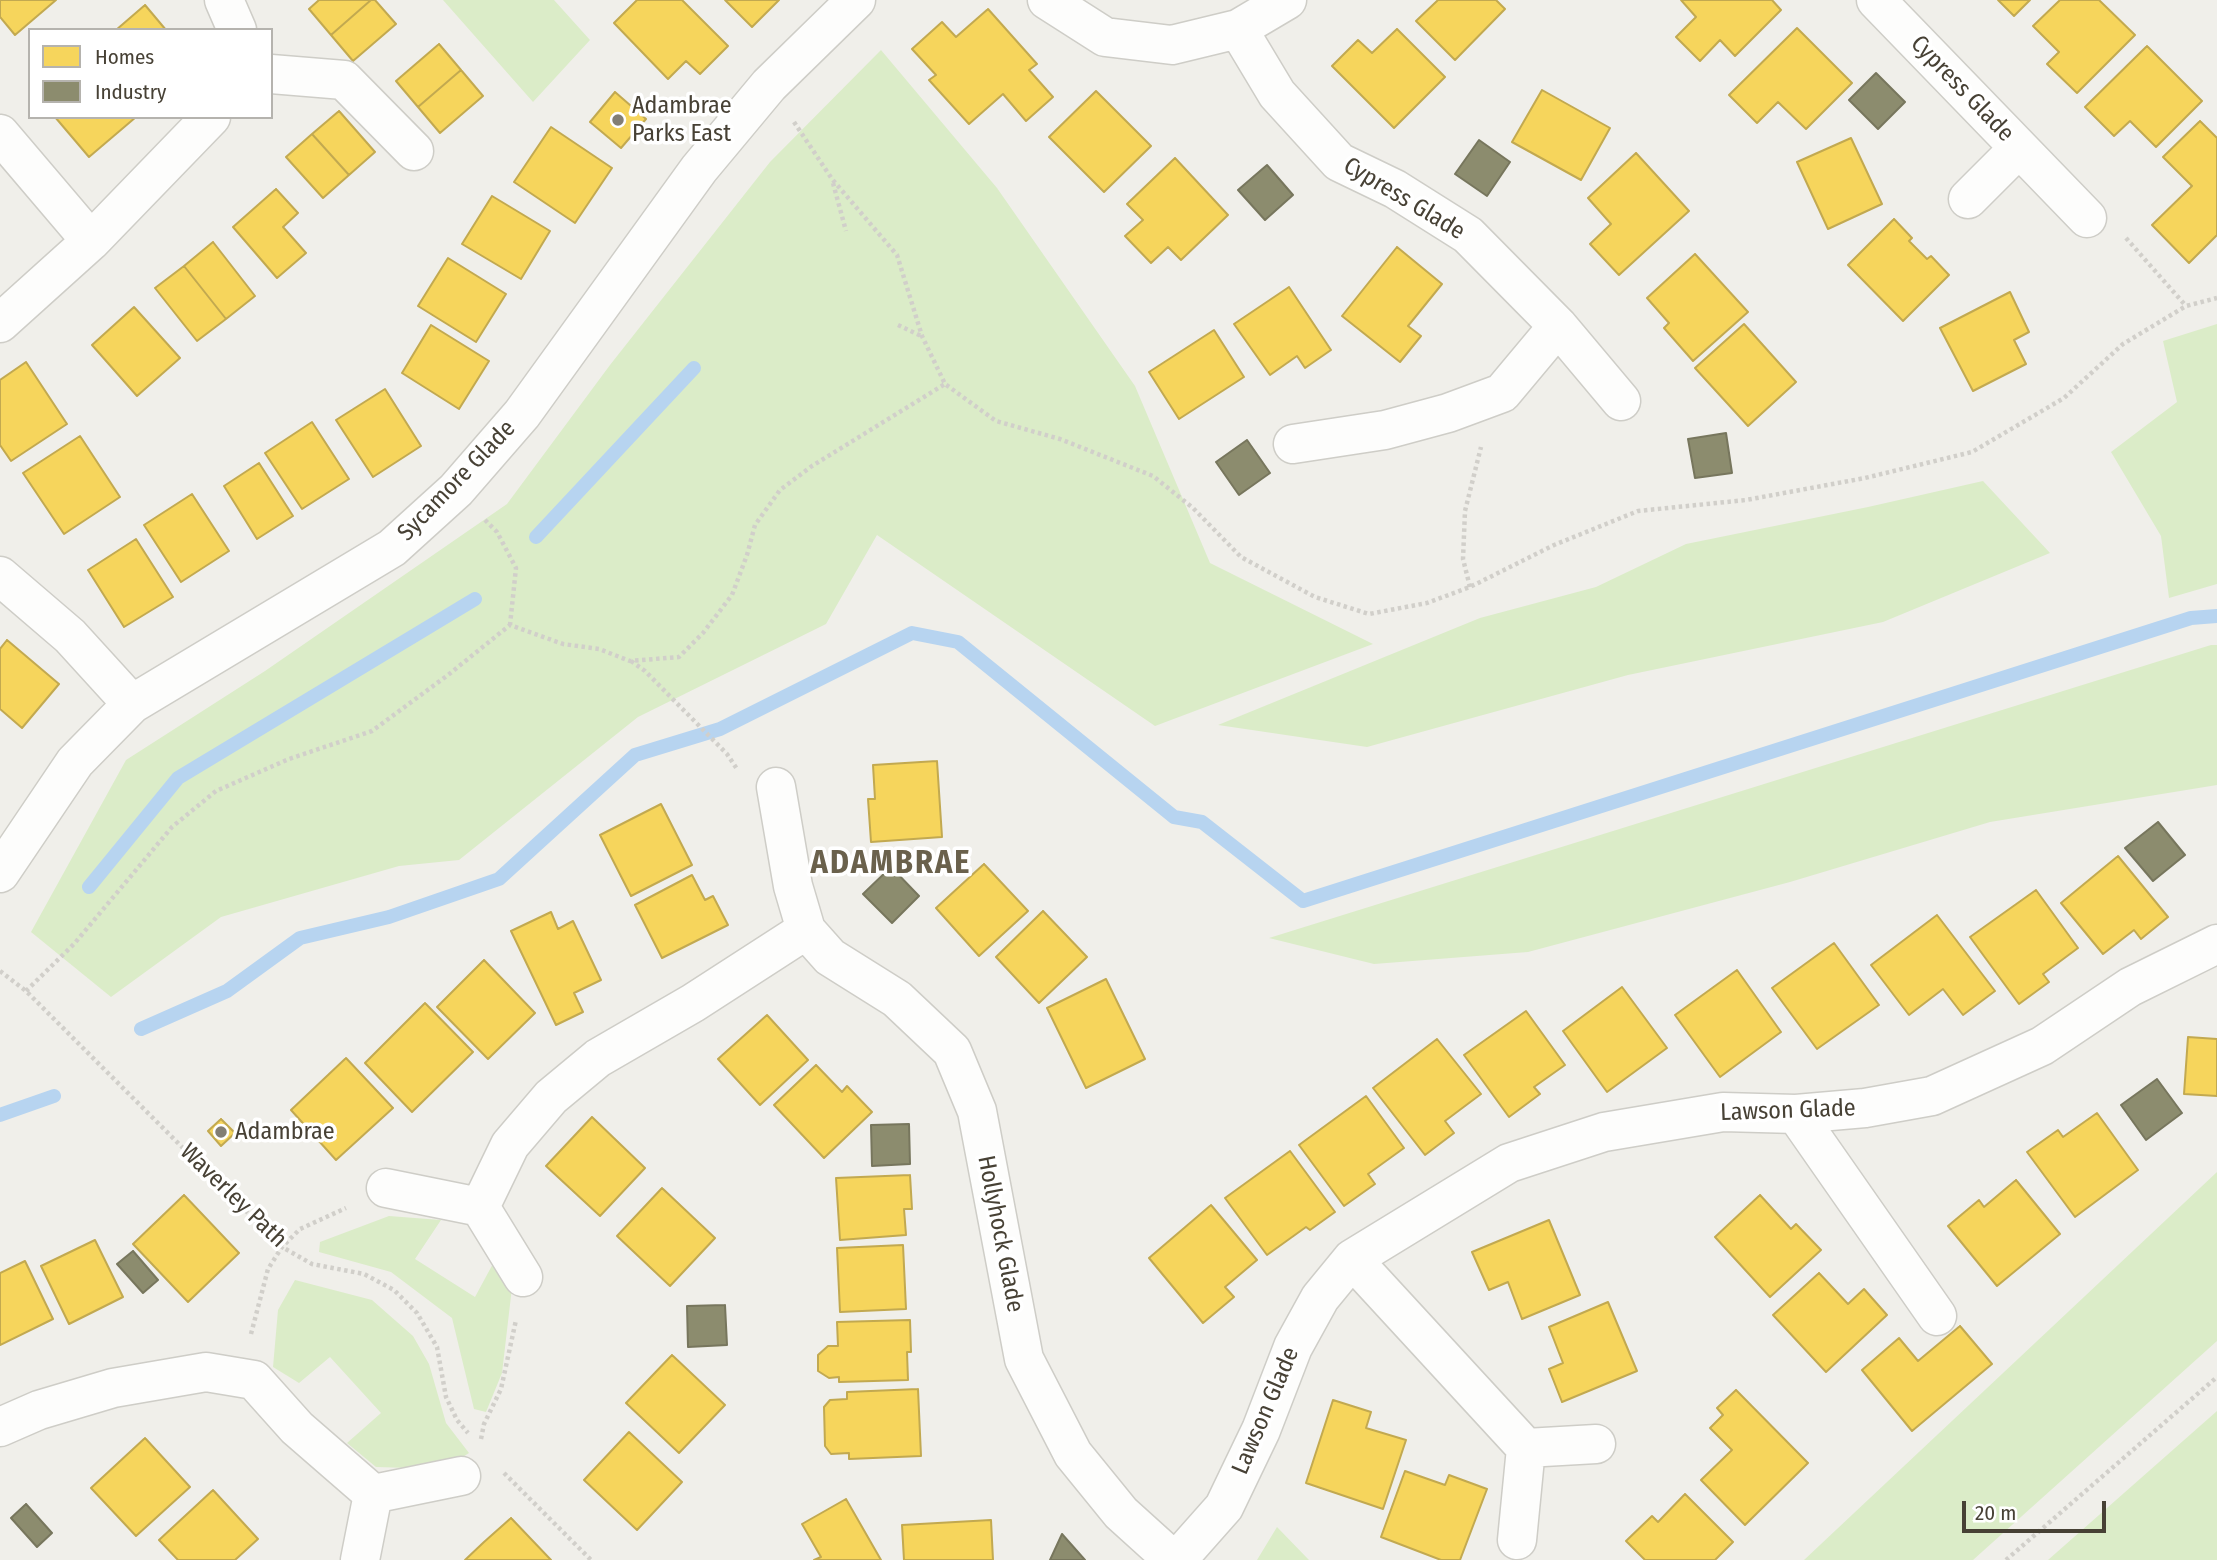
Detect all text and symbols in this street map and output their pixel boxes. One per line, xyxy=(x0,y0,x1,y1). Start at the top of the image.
legend xyxy=(28,28,273,119)
street label: Cypress Glade xyxy=(1904,30,2020,148)
text: Homes xyxy=(95,44,154,70)
text: Industry xyxy=(95,79,166,105)
place label: Adambrae Parks East xyxy=(632,92,732,148)
marker: Adambrae Parks East xyxy=(610,112,626,128)
street label: Cypress Glade xyxy=(1338,152,1470,246)
street label: Sycamore Glade xyxy=(392,415,522,547)
district label: ADAMBRAE xyxy=(812,845,970,883)
street label: Lawson Glade xyxy=(1720,1094,1856,1128)
place label: Adambrae xyxy=(235,1118,335,1146)
marker: Adambrae xyxy=(213,1124,229,1140)
street label: Waverley Path xyxy=(174,1138,292,1254)
street label: Hollyhock Glade xyxy=(971,1153,1029,1315)
street label: Lawson Glade xyxy=(1226,1343,1306,1479)
scale bar xyxy=(1965,1486,2108,1530)
text: 20 m xyxy=(1975,1500,2016,1526)

